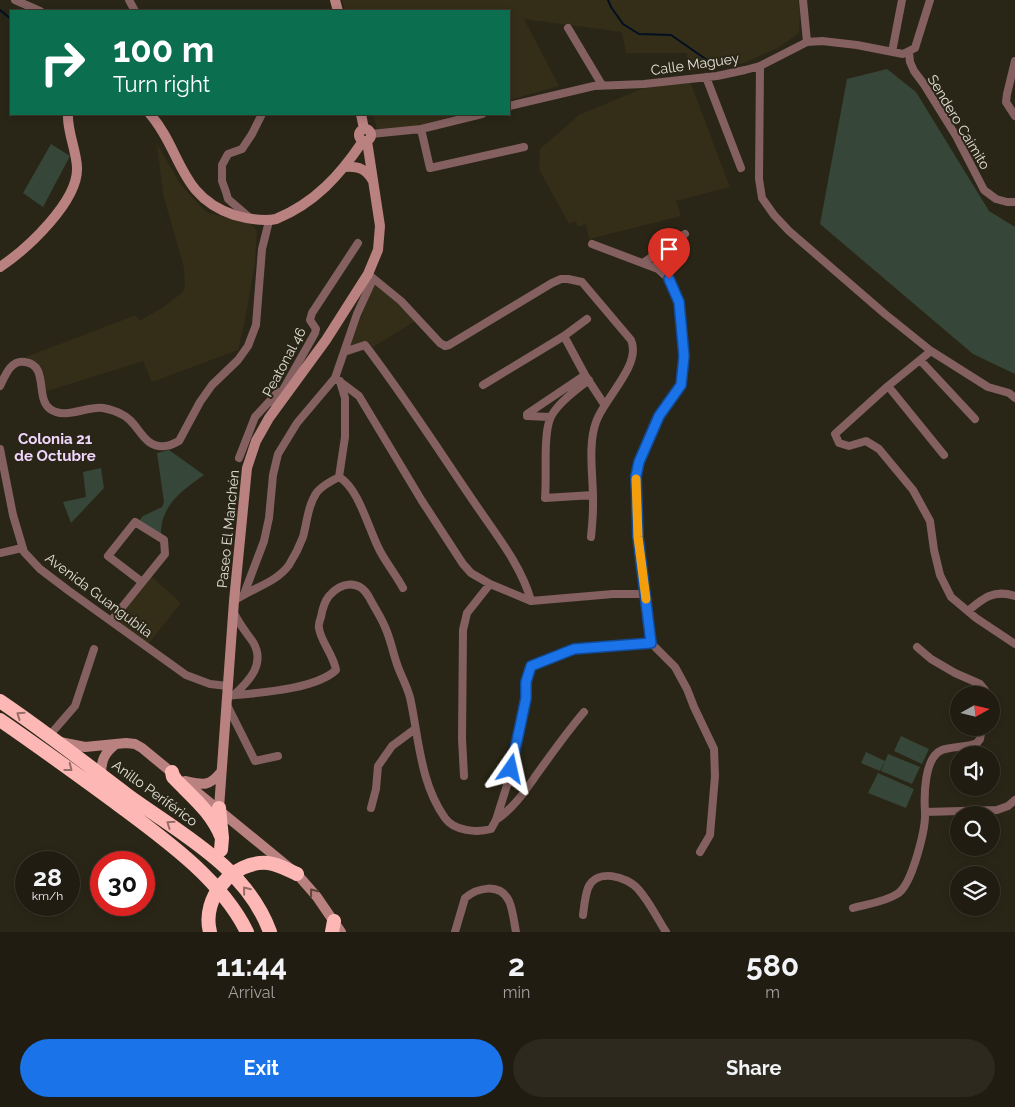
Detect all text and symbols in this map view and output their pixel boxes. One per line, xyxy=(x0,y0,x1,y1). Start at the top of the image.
text: 100 m xyxy=(113,29,214,70)
icon: right xyxy=(30,30,95,95)
street label: Calle Maguey xyxy=(650,50,741,78)
text: Turn right xyxy=(113,71,210,97)
street label: Sendero Caimito xyxy=(924,72,994,172)
pin xyxy=(648,228,690,279)
icon: arrive xyxy=(655,235,683,263)
street label: Peatonal 46 xyxy=(259,325,309,399)
district label: Colonia 21 de Octubre xyxy=(14,430,96,465)
street label: Paseo El Manchén xyxy=(214,469,242,589)
street label: Avenida Guangubila xyxy=(42,550,156,640)
north arrow xyxy=(950,686,1000,736)
map controls xyxy=(950,686,1000,916)
one-way arrow xyxy=(16,712,26,721)
position arrow xyxy=(484,742,536,794)
button: sound xyxy=(950,746,1000,796)
street label: Anillo Periférico xyxy=(109,757,201,829)
one-way arrow xyxy=(63,762,73,771)
button: search xyxy=(950,806,1000,856)
one-way arrow xyxy=(166,821,176,830)
speed limit sign: 30 xyxy=(90,851,155,916)
text: 28 xyxy=(33,862,62,892)
button: layers xyxy=(950,866,1000,916)
one-way arrow xyxy=(243,887,251,896)
text: km/h xyxy=(32,889,63,903)
one-way arrow xyxy=(311,889,319,898)
text: 11:44 xyxy=(216,948,287,983)
text: 2 xyxy=(508,948,525,983)
text: 580 xyxy=(746,948,799,983)
text: Arrival xyxy=(228,983,275,1002)
text: min xyxy=(503,983,530,1002)
text: m xyxy=(765,983,780,1002)
button: Exit xyxy=(20,1039,503,1097)
button: Share xyxy=(513,1039,995,1097)

